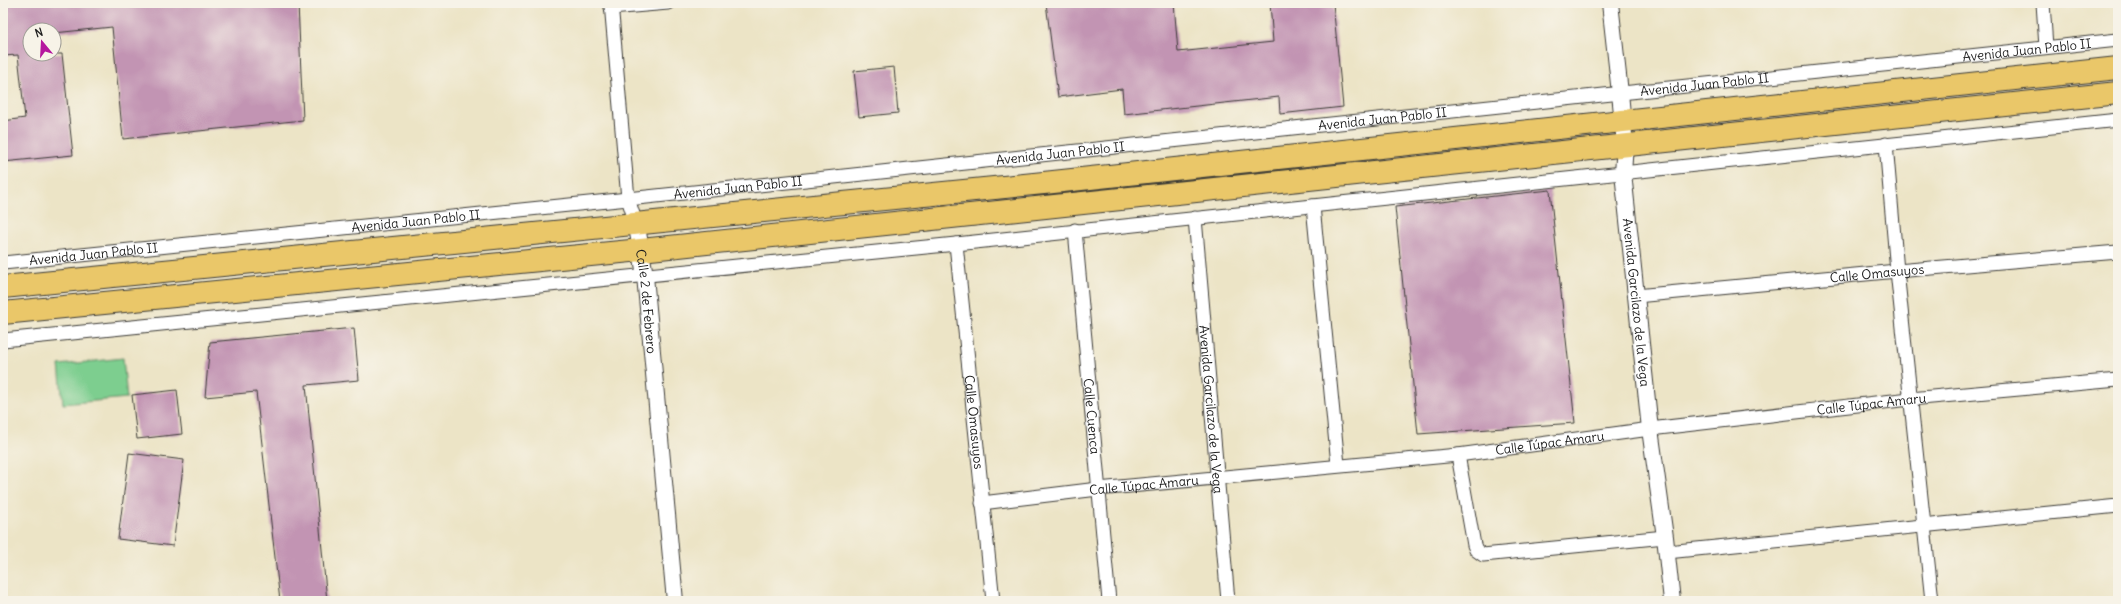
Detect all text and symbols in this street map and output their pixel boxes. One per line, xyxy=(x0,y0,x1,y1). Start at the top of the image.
north arrow xyxy=(22,22,62,62)
text: N xyxy=(33,25,45,40)
street label: Avenida Juan Pablo II xyxy=(1962,34,2092,65)
street label: Avenida Juan Pablo II xyxy=(1639,69,1770,99)
street label: Avenida Juan Pablo II xyxy=(1317,103,1448,134)
street label: Avenida Juan Pablo II xyxy=(995,138,1126,168)
street label: Avenida Juan Pablo II xyxy=(673,172,804,203)
street label: Avenida Juan Pablo II xyxy=(351,206,481,236)
street label: Avenida Garcilazo de la Vega xyxy=(1619,217,1654,387)
street label: Avenida Juan Pablo II xyxy=(28,239,159,269)
street label: Calle 2 de Febrero xyxy=(632,248,661,354)
street label: Calle Omasuyos xyxy=(1829,260,1925,286)
street label: Avenida Garcilazo de la Vega xyxy=(1196,324,1227,494)
street label: Calle Omasuyos xyxy=(961,374,988,470)
street label: Calle Cuenca xyxy=(1080,377,1104,455)
street label: Calle Túpac Amaru xyxy=(1816,389,1927,418)
street label: Calle Túpac Amaru xyxy=(1494,427,1606,458)
street label: Calle Túpac Amaru xyxy=(1088,471,1200,498)

